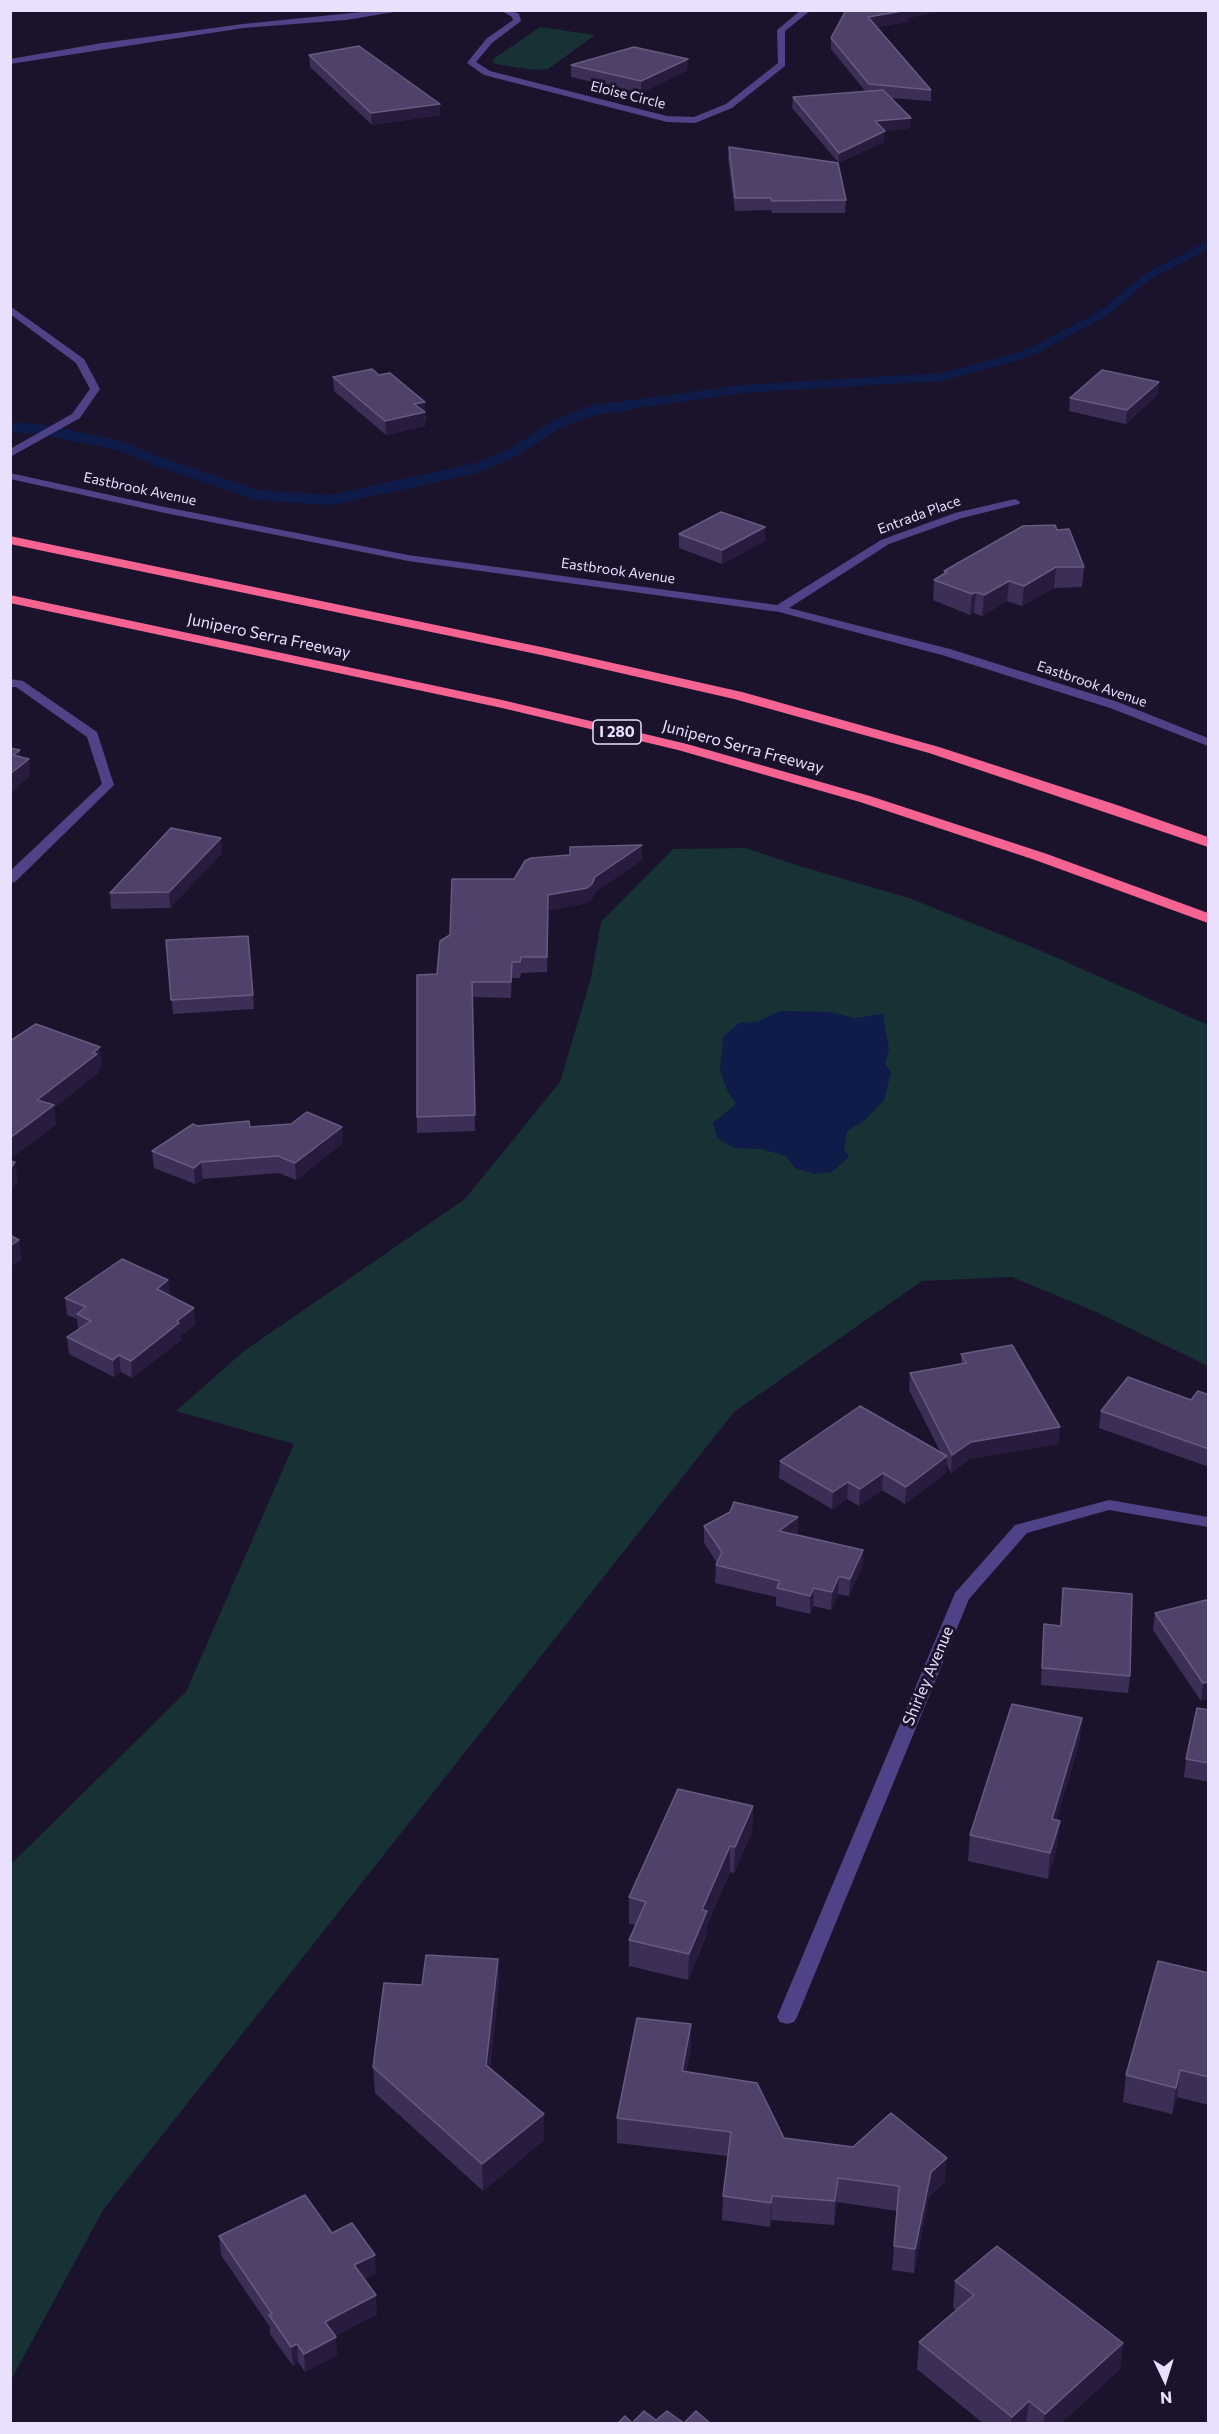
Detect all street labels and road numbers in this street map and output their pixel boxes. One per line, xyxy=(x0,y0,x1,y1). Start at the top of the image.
street label: Eloise Circle xyxy=(589,78,667,112)
street label: Eastbrook Avenue xyxy=(82,469,198,509)
street label: Entrada Place xyxy=(875,492,963,538)
street label: Eastbrook Avenue xyxy=(560,555,676,587)
street label: Junipero Serra Freeway xyxy=(186,609,352,663)
street label: Eastbrook Avenue xyxy=(1035,657,1149,711)
street label: Junipero Serra Freeway xyxy=(660,716,826,778)
road number: I 280 xyxy=(593,720,641,744)
street label: Shirley Avenue xyxy=(898,1623,958,1729)

